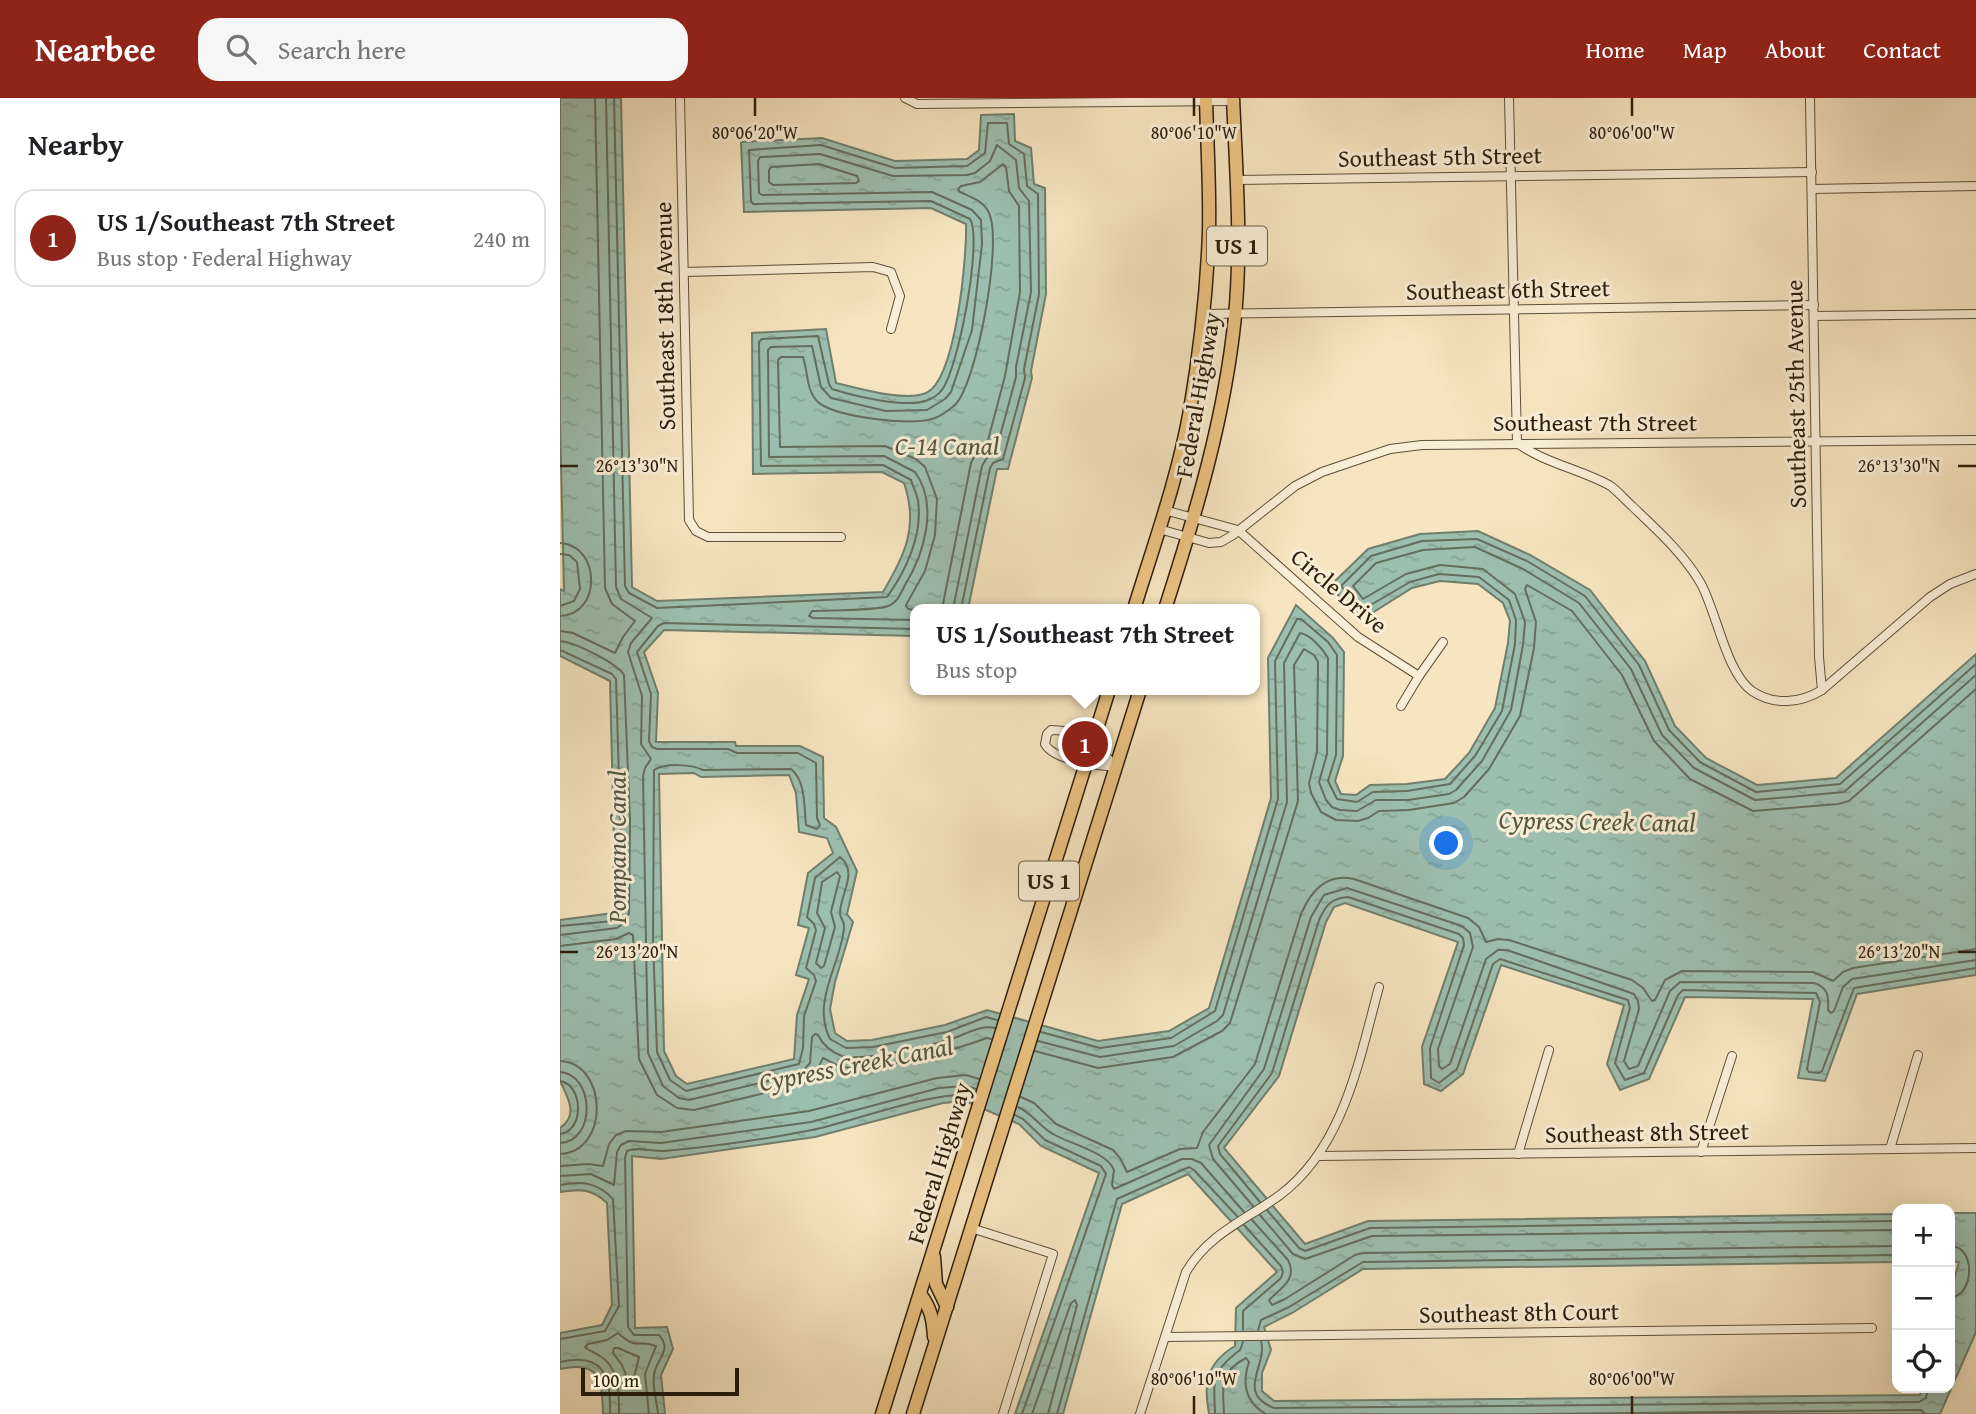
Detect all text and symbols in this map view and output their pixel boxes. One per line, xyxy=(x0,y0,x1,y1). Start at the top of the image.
search box xyxy=(198,18,688,81)
text: Nearbee xyxy=(35,25,156,73)
icon: search xyxy=(222,30,260,68)
text: Search here xyxy=(278,30,406,69)
text: Home xyxy=(1586,32,1645,67)
text: Map xyxy=(1683,32,1727,67)
text: About xyxy=(1765,32,1825,67)
text: Contact xyxy=(1863,32,1941,67)
text: 80°06'20"W xyxy=(712,119,799,146)
text: 80°06'10"W xyxy=(1151,119,1238,146)
text: 80°06'00"W xyxy=(1589,119,1676,146)
text: Nearby xyxy=(28,122,124,166)
street label: Southeast 5th Street xyxy=(1338,137,1543,176)
street label: Southeast 18th Avenue xyxy=(645,201,684,431)
text: US 1/Southeast 7th Street xyxy=(97,202,395,241)
text: 1 xyxy=(47,222,59,255)
text: 240 m xyxy=(473,222,530,255)
road number: US 1 xyxy=(1207,226,1267,266)
text: Bus stop · Federal Highway xyxy=(97,241,352,274)
street label: Southeast 6th Street xyxy=(1406,270,1611,309)
street label: Southeast 25th Avenue xyxy=(1776,279,1815,509)
street label: Federal Highway xyxy=(1166,310,1229,480)
street label: Southeast 7th Street xyxy=(1493,405,1698,440)
water label: C-14 Canal xyxy=(895,426,999,465)
text: 26°13'30"N xyxy=(596,452,679,479)
text: 26°13'30"N xyxy=(1858,452,1941,479)
street label: Circle Drive xyxy=(1283,540,1395,642)
popup xyxy=(910,604,1260,695)
text: US 1/Southeast 7th Street xyxy=(936,614,1234,653)
text: Bus stop xyxy=(936,653,1017,686)
pin: 1 xyxy=(1062,718,1108,770)
water label: Pompano Canal xyxy=(597,770,636,925)
water label: Cypress Creek Canal xyxy=(1498,799,1696,842)
your location xyxy=(1429,826,1463,860)
road number: US 1 xyxy=(1019,862,1079,901)
text: 26°13'20"N xyxy=(596,938,679,965)
text: 26°13'20"N xyxy=(1858,938,1941,965)
water label: Cypress Creek Canal xyxy=(756,1026,956,1101)
street label: Federal Highway xyxy=(897,1078,980,1248)
street label: Southeast 8th Street xyxy=(1545,1113,1750,1152)
map controls xyxy=(1892,1204,1955,1393)
button: + xyxy=(1892,1204,1955,1267)
button: − xyxy=(1892,1267,1955,1330)
street label: Southeast 8th Court xyxy=(1419,1293,1620,1332)
button: locate xyxy=(1892,1330,1955,1393)
scale bar xyxy=(581,1365,738,1397)
text: 80°06'10"W xyxy=(1151,1365,1238,1392)
text: 80°06'00"W xyxy=(1589,1365,1676,1392)
text: 100 m xyxy=(592,1366,639,1394)

